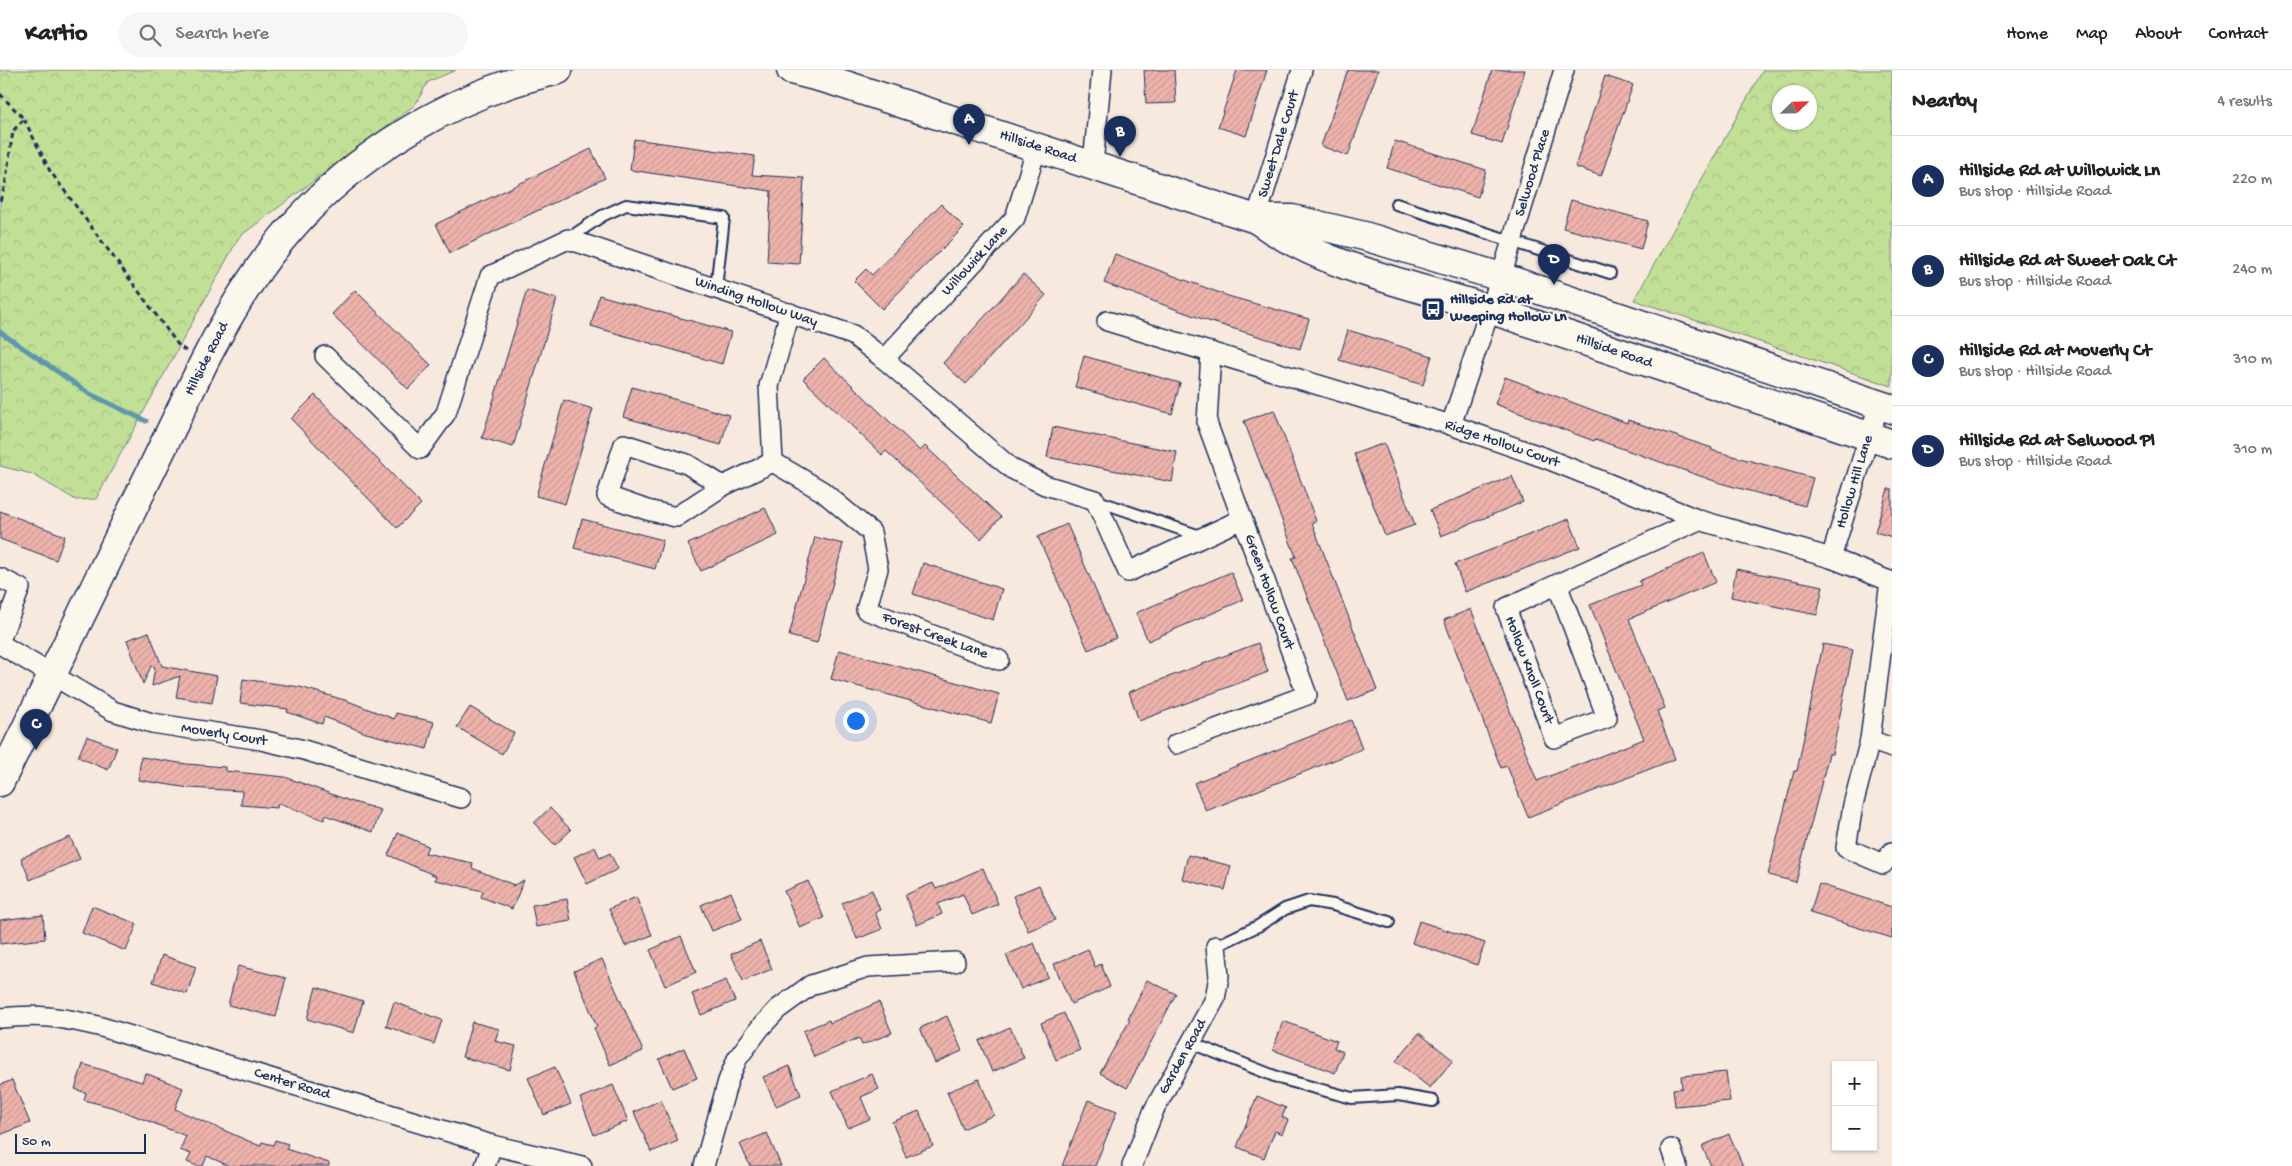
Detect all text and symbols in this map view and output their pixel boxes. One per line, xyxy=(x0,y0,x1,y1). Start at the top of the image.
search box xyxy=(118,12,468,57)
text: Kartio xyxy=(25,20,88,49)
icon: search xyxy=(136,21,164,49)
text: Search here xyxy=(176,23,269,46)
text: Home xyxy=(2006,24,2048,45)
text: Map xyxy=(2076,24,2107,45)
text: About xyxy=(2135,24,2181,45)
text: Contact xyxy=(2209,24,2267,45)
north arrow xyxy=(1772,85,1817,130)
street label: Sweet Dale Court xyxy=(1254,87,1304,200)
text: Nearby xyxy=(1912,90,1977,115)
text: 4 results xyxy=(2217,93,2272,112)
pin: A xyxy=(953,104,985,145)
pin: B xyxy=(1104,116,1136,157)
street label: Hillside Road xyxy=(997,126,1080,168)
street label: Selwood Place xyxy=(1511,127,1555,219)
text: Hillside Rd at Willowick Ln xyxy=(1959,160,2160,183)
text: A xyxy=(1923,171,1933,190)
text: 220 m xyxy=(2232,171,2272,190)
text: Bus stop · Hillside Road xyxy=(1959,183,2111,202)
street label: Willowick Lane xyxy=(938,222,1012,300)
pin: D xyxy=(1538,244,1570,285)
text: Hillside Rd at Sweet Oak Ct xyxy=(1959,250,2176,273)
text: B xyxy=(1924,261,1932,280)
text: 240 m xyxy=(2232,261,2272,280)
street label: Winding Hollow Way xyxy=(692,273,820,332)
text: Bus stop · Hillside Road xyxy=(1959,273,2111,292)
place label: Hillside Rd at Weeping Hollow Ln xyxy=(1449,291,1567,326)
bus stop icon: Hillside Rd at Weeping Hollow Ln xyxy=(1420,296,1446,322)
street label: Hillside Road xyxy=(181,318,234,399)
street label: Hillside Road xyxy=(1573,329,1656,373)
text: Hillside Rd at Moverly Ct xyxy=(1959,340,2151,363)
text: C xyxy=(1924,351,1932,370)
text: 310 m xyxy=(2233,351,2272,370)
text: Bus stop · Hillside Road xyxy=(1959,363,2111,382)
street label: Ridge Hollow Court xyxy=(1442,416,1563,473)
text: Hillside Rd at Selwood Pl xyxy=(1959,430,2155,453)
street label: Hollow Hill Lane xyxy=(1832,433,1878,531)
text: D xyxy=(1923,441,1933,460)
text: 310 m xyxy=(2233,441,2272,460)
text: Bus stop · Hillside Road xyxy=(1959,453,2111,472)
street label: Green Hollow Court xyxy=(1240,532,1299,654)
street label: Forest Creek Lane xyxy=(879,608,991,664)
street label: Hollow Knoll Court xyxy=(1500,614,1558,728)
your location xyxy=(843,708,869,734)
pin: C xyxy=(20,709,52,750)
street label: Moverly Court xyxy=(180,719,270,751)
street label: Garden Road xyxy=(1155,1015,1212,1098)
map controls xyxy=(1832,1061,1877,1151)
button: + xyxy=(1832,1061,1877,1106)
street label: Center Road xyxy=(252,1064,333,1104)
button: − xyxy=(1832,1106,1877,1151)
scale bar xyxy=(15,1131,146,1154)
text: 50 m xyxy=(22,1134,51,1151)

